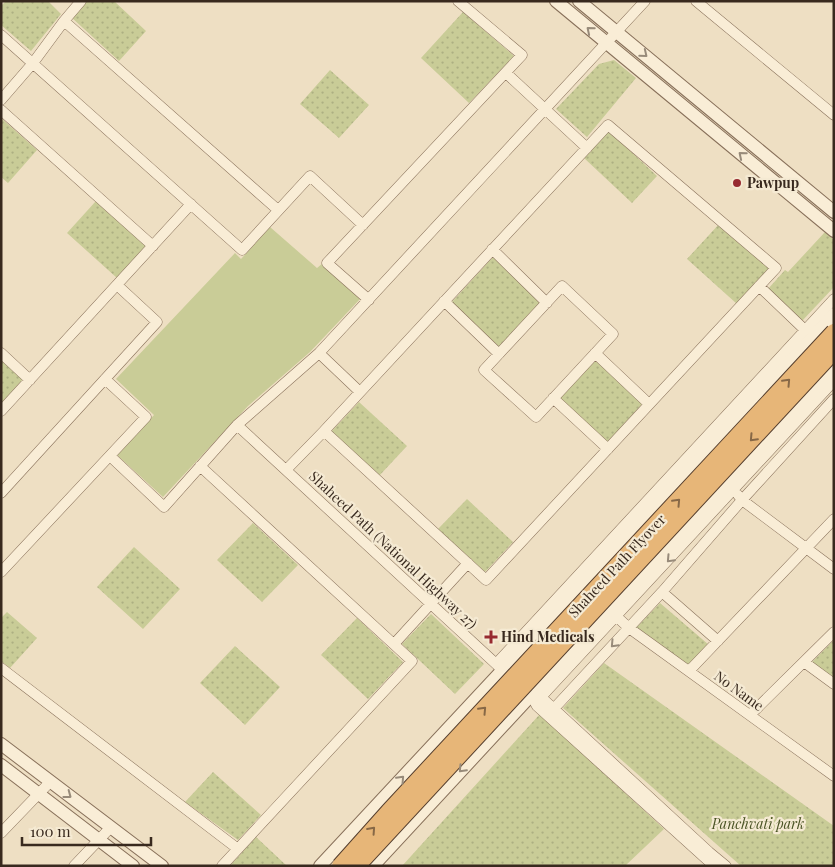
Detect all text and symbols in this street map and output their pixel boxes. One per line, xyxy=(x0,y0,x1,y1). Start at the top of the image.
one-way arrow xyxy=(587,27,596,35)
one-way arrow xyxy=(638,49,647,57)
one-way arrow xyxy=(739,153,748,161)
place label: Pawpup xyxy=(747,173,799,192)
marker: Pawpup xyxy=(731,177,743,189)
one-way arrow xyxy=(781,379,790,388)
one-way arrow xyxy=(750,432,759,441)
street label: Shaheed Path (National Highway 27) xyxy=(305,467,481,633)
one-way arrow xyxy=(671,498,680,507)
street label: Shaheed Path Flyover xyxy=(564,509,670,621)
one-way arrow xyxy=(667,553,676,562)
place label: Hind Medicals xyxy=(501,627,594,646)
marker: Hind Medicals xyxy=(485,631,497,643)
one-way arrow xyxy=(611,638,620,647)
street label: No Name xyxy=(711,666,768,715)
one-way arrow xyxy=(477,707,486,716)
one-way arrow xyxy=(459,764,468,773)
one-way arrow xyxy=(395,776,404,785)
one-way arrow xyxy=(62,789,72,798)
scale bar xyxy=(22,814,151,846)
park label: Panchvati park xyxy=(711,814,804,833)
text: 100 m xyxy=(30,821,71,841)
one-way arrow xyxy=(366,826,375,835)

